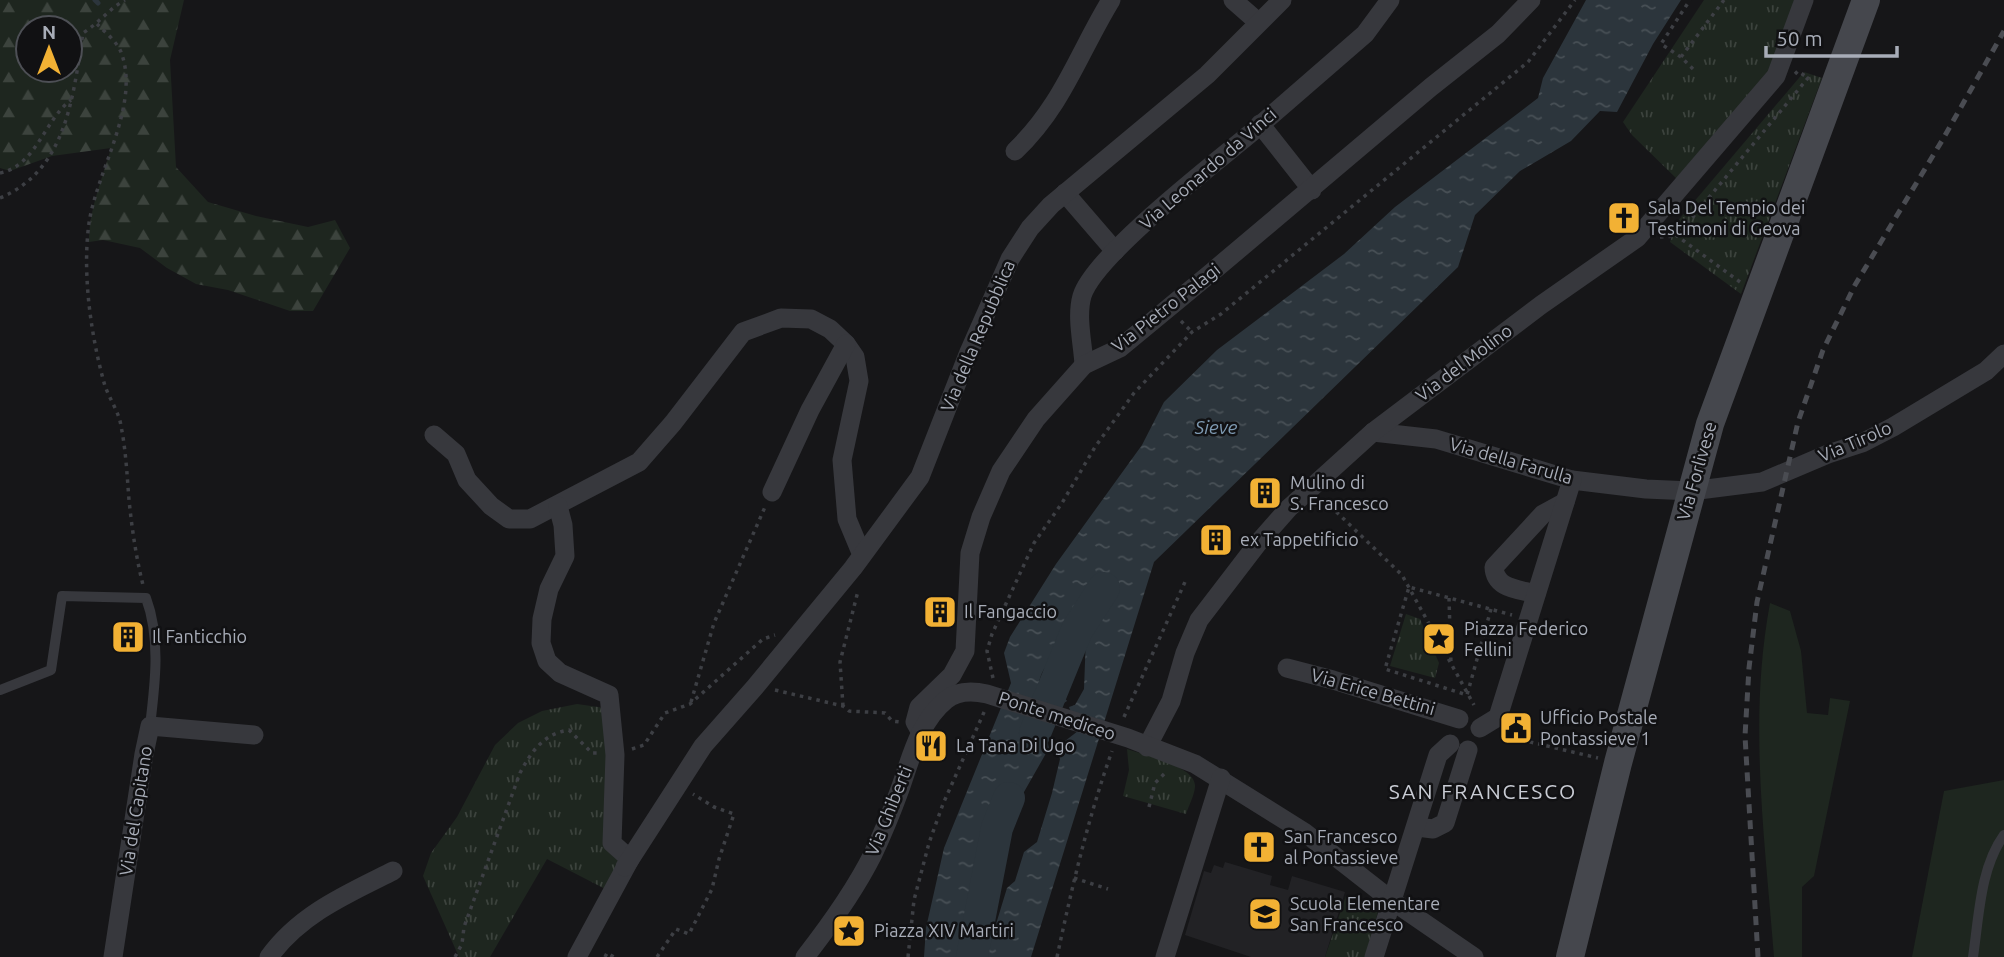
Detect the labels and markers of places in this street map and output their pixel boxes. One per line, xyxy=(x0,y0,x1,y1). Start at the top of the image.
place label: Sala Del Tempio dei Testimoni di Geova xyxy=(1648,197,1805,238)
church icon: Sala Del Tempio dei Testimoni di Geova xyxy=(1605,199,1643,237)
place label: Mulino di S. Francesco xyxy=(1290,472,1389,513)
building icon: Mulino di S. Francesco xyxy=(1246,474,1284,512)
building icon: ex Tappetificio xyxy=(1197,521,1235,559)
place label: ex Tappetificio xyxy=(1240,529,1359,549)
building icon: Il Fangaccio xyxy=(921,593,959,631)
place label: Il Fangaccio xyxy=(964,601,1057,621)
building icon: Il Fanticchio xyxy=(109,618,147,656)
place label: Piazza Federico Fellini xyxy=(1464,618,1588,659)
place icon: Piazza Federico Fellini xyxy=(1420,620,1458,658)
place label: Il Fanticchio xyxy=(152,626,247,646)
place label: Ufficio Postale Pontassieve 1 xyxy=(1540,707,1658,748)
public building icon: Ufficio Postale Pontassieve 1 xyxy=(1497,709,1535,747)
restaurant icon: La Tana Di Ugo xyxy=(912,727,950,765)
place label: La Tana Di Ugo xyxy=(956,735,1075,755)
place label: San Francesco al Pontassieve xyxy=(1284,826,1398,867)
church icon: San Francesco al Pontassieve xyxy=(1240,828,1278,866)
place label: Scuola Elementare San Francesco xyxy=(1290,893,1440,934)
school or university icon: Scuola Elementare San Francesco xyxy=(1246,895,1284,933)
place icon: Piazza XIV Martiri xyxy=(830,912,868,950)
place label: Piazza XIV Martiri xyxy=(874,920,1014,940)

